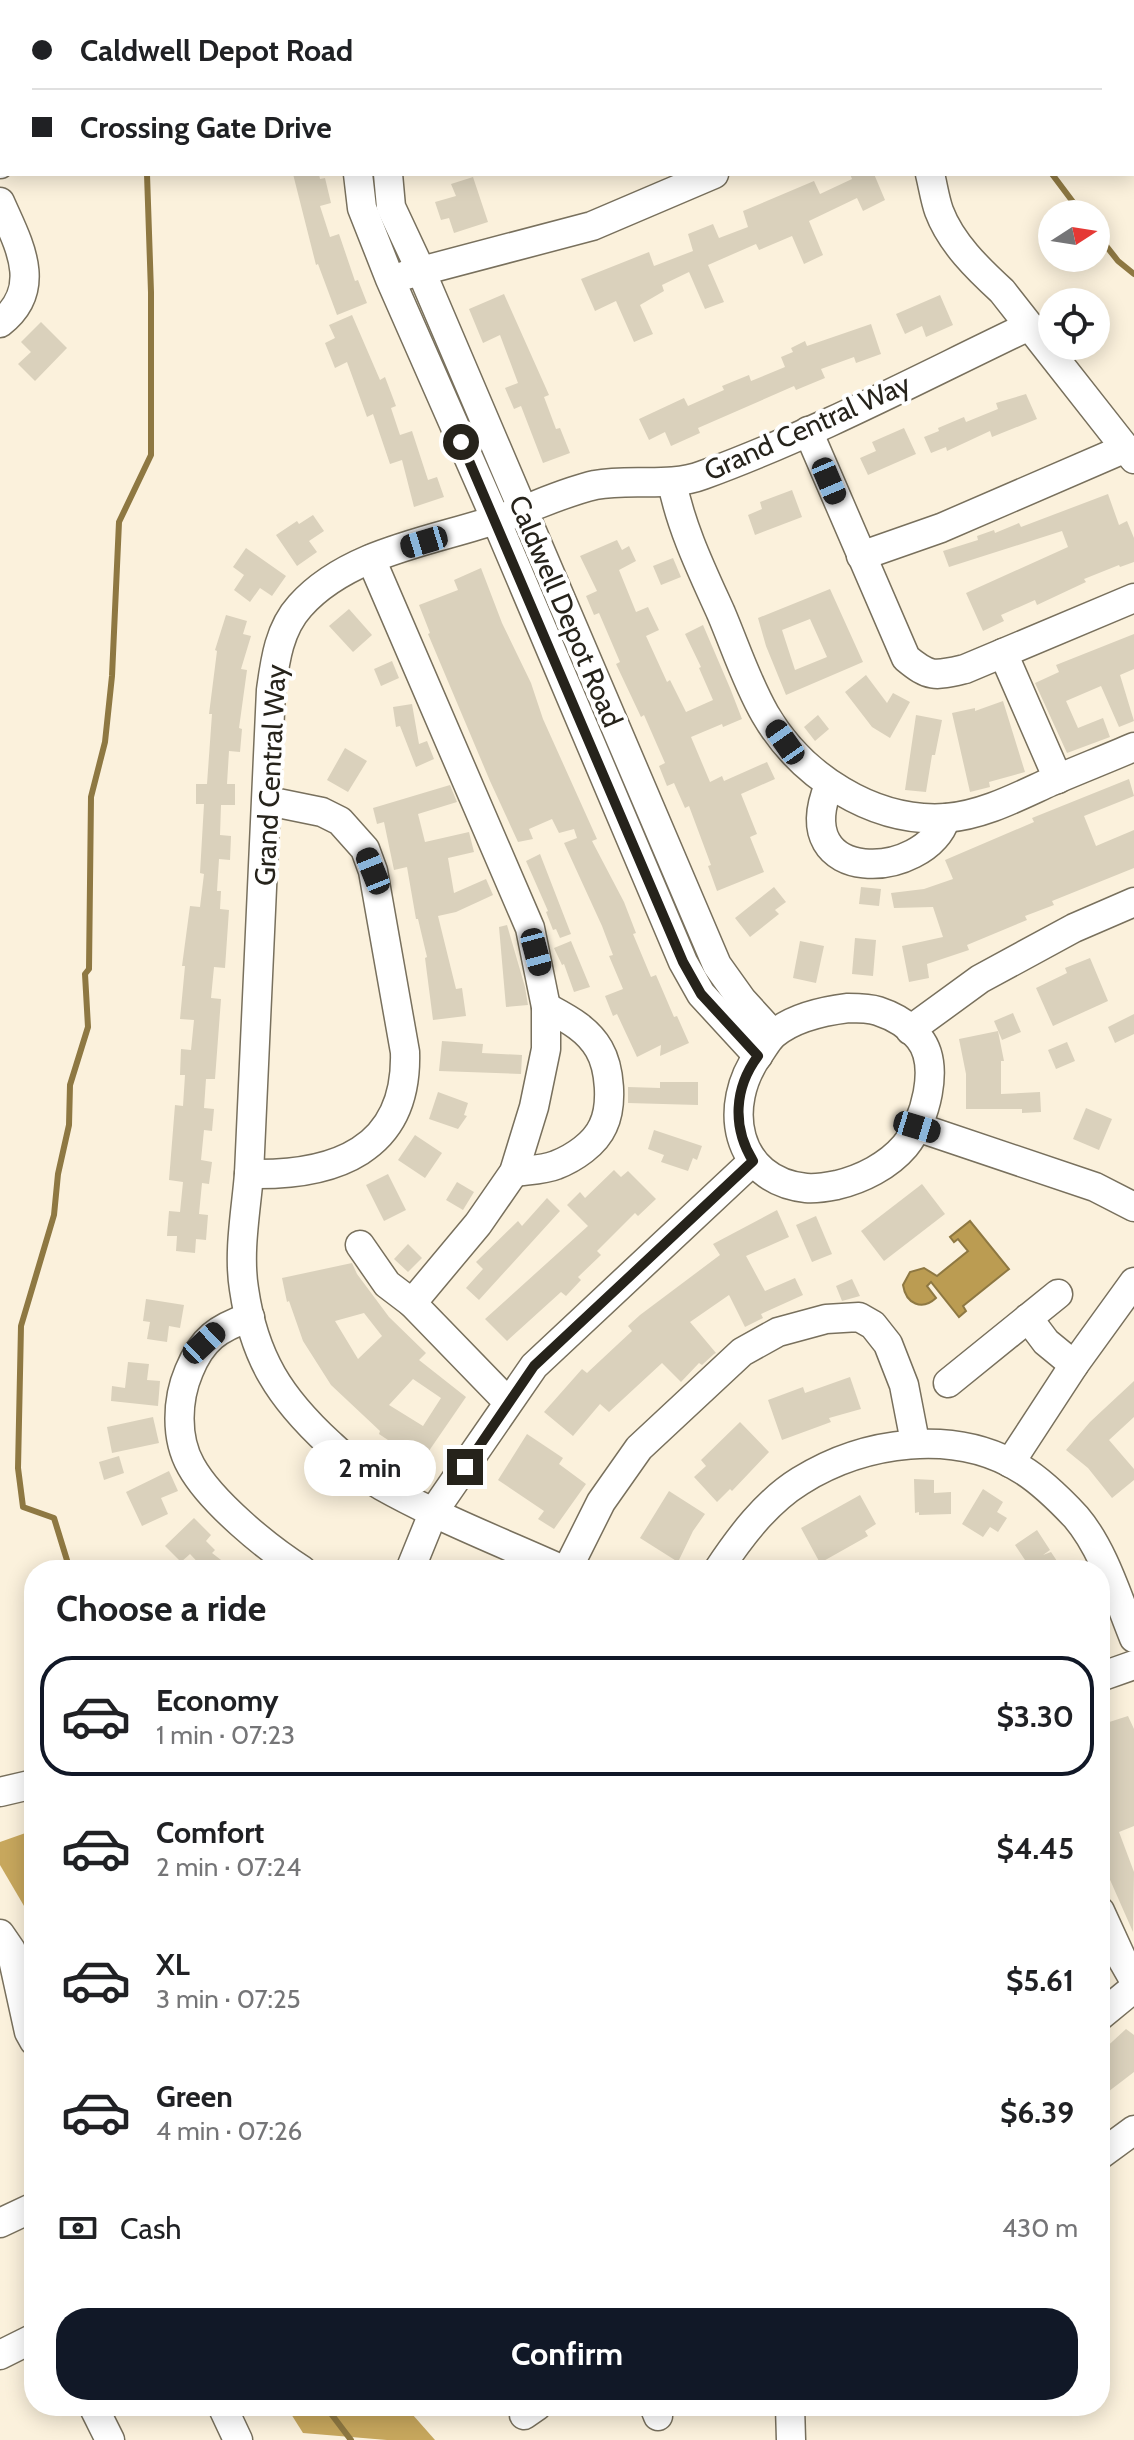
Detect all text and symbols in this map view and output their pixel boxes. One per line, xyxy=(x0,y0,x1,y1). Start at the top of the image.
text: Caldwell Depot Road xyxy=(80,32,353,69)
text: Crossing Gate Drive xyxy=(80,109,332,146)
north arrow xyxy=(1038,200,1110,272)
map controls xyxy=(1038,200,1110,360)
button: locate xyxy=(1038,288,1110,360)
street label: Grand Central Way xyxy=(699,366,915,488)
route start xyxy=(443,424,479,460)
car xyxy=(809,454,849,508)
street label: Caldwell Depot Road xyxy=(502,490,630,732)
car xyxy=(398,524,450,560)
street label: Grand Central Way xyxy=(247,663,293,887)
car xyxy=(761,715,809,769)
car xyxy=(353,844,393,898)
car xyxy=(518,926,554,978)
car xyxy=(891,1109,943,1145)
car xyxy=(178,1318,230,1368)
callout: 2 min xyxy=(305,1439,437,1495)
route end xyxy=(447,1449,483,1485)
text: 2 min xyxy=(339,1452,401,1484)
text: Choose a ride xyxy=(56,1586,266,1630)
icon: car xyxy=(60,1680,132,1752)
text: Economy xyxy=(156,1682,279,1719)
text: $3.30 xyxy=(996,1698,1074,1735)
text: 1 min · 07:23 xyxy=(156,1719,295,1751)
icon: car xyxy=(60,1812,132,1884)
text: Comfort xyxy=(156,1814,264,1851)
text: $4.45 xyxy=(997,1830,1074,1867)
text: 2 min · 07:24 xyxy=(156,1851,301,1883)
icon: car xyxy=(60,1944,132,2016)
text: XL xyxy=(156,1946,190,1983)
text: $5.61 xyxy=(1006,1962,1074,1999)
text: 3 min · 07:25 xyxy=(156,1983,301,2015)
icon: car xyxy=(60,2076,132,2148)
text: Green xyxy=(156,2078,233,2115)
text: $6.39 xyxy=(1000,2094,1074,2131)
text: 4 min · 07:26 xyxy=(156,2115,302,2147)
icon: cash xyxy=(56,2206,100,2250)
text: Cash xyxy=(120,2210,182,2247)
text: 430 m xyxy=(1002,2212,1078,2244)
button: Confirm xyxy=(56,2308,1078,2400)

